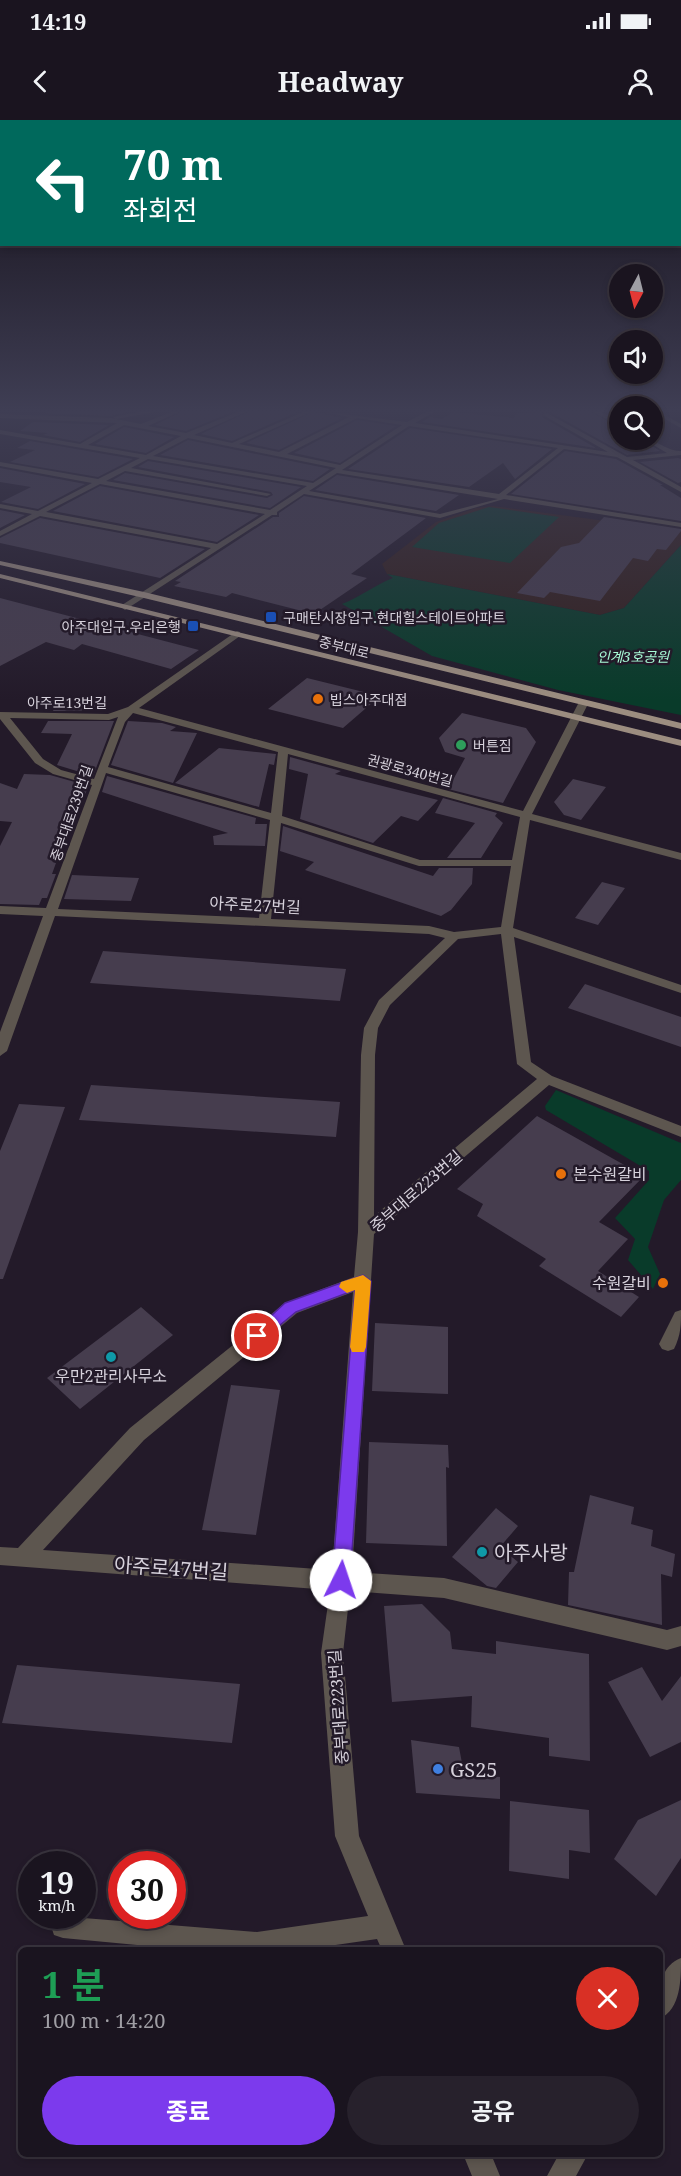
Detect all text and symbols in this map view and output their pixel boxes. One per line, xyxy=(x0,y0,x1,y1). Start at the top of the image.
text: 14:19 xyxy=(30,6,86,36)
text: Headway xyxy=(278,63,403,100)
icon: back xyxy=(24,65,57,98)
icon: person xyxy=(624,65,657,98)
text: 70 m xyxy=(123,135,223,192)
icon: left xyxy=(24,144,102,222)
text: 좌회전 xyxy=(123,191,198,228)
north arrow xyxy=(609,264,663,318)
map controls xyxy=(609,264,663,450)
button: sound xyxy=(609,330,663,384)
button: search xyxy=(609,396,663,450)
place label: 구매탄시장입구.현대힐스테이트아파트 xyxy=(283,608,506,627)
marker: 구매탄시장입구.현대힐스테이트아파트 xyxy=(264,610,278,624)
place label: 아주대입구.우리은행 xyxy=(62,617,181,636)
marker: 아주대입구.우리은행 xyxy=(186,619,200,633)
street label: 중부대로 xyxy=(317,632,371,662)
park label: 인계3호공원 xyxy=(597,647,670,666)
place label: 빕스아주대점 xyxy=(330,690,407,709)
marker: 빕스아주대점 xyxy=(311,692,325,706)
street label: 아주로13번길 xyxy=(27,693,107,712)
place label: 버튼짐 xyxy=(473,736,512,755)
marker: 버튼짐 xyxy=(454,738,468,752)
street label: 권광로340번길 xyxy=(365,749,455,791)
street label: 중부대로239번길 xyxy=(46,762,96,864)
street label: 아주로27번길 xyxy=(209,892,301,918)
street label: 중부대로223번길 xyxy=(365,1145,467,1237)
place label: 본수원갈비 xyxy=(573,1163,647,1185)
marker: 본수원갈비 xyxy=(554,1167,568,1181)
place label: 수원갈비 xyxy=(592,1272,651,1294)
marker: 수원갈비 xyxy=(656,1276,670,1290)
pin xyxy=(231,1310,282,1361)
icon: arrive xyxy=(240,1319,273,1352)
marker: 우만2관리사무소 xyxy=(104,1350,118,1364)
place label: 우만2관리사무소 xyxy=(55,1365,167,1387)
place label: 아주사랑 xyxy=(494,1539,568,1566)
marker: 아주사랑 xyxy=(475,1545,489,1559)
position arrow xyxy=(309,1548,373,1612)
street label: 아주로47번길 xyxy=(113,1551,229,1585)
street label: 중부대로223번길 xyxy=(323,1649,353,1765)
place label: GS25 xyxy=(450,1756,498,1783)
marker: GS25 xyxy=(431,1762,445,1776)
speed limit sign: 30 xyxy=(108,1851,186,1929)
text: 19 xyxy=(40,1862,74,1903)
text: km/h xyxy=(39,1895,75,1915)
text: 1 분 xyxy=(42,1960,105,2009)
button: close xyxy=(576,1967,639,2030)
text: 100 m · 14:20 xyxy=(42,2007,165,2034)
button: 종료 xyxy=(42,2076,335,2145)
button: 공유 xyxy=(347,2076,639,2145)

